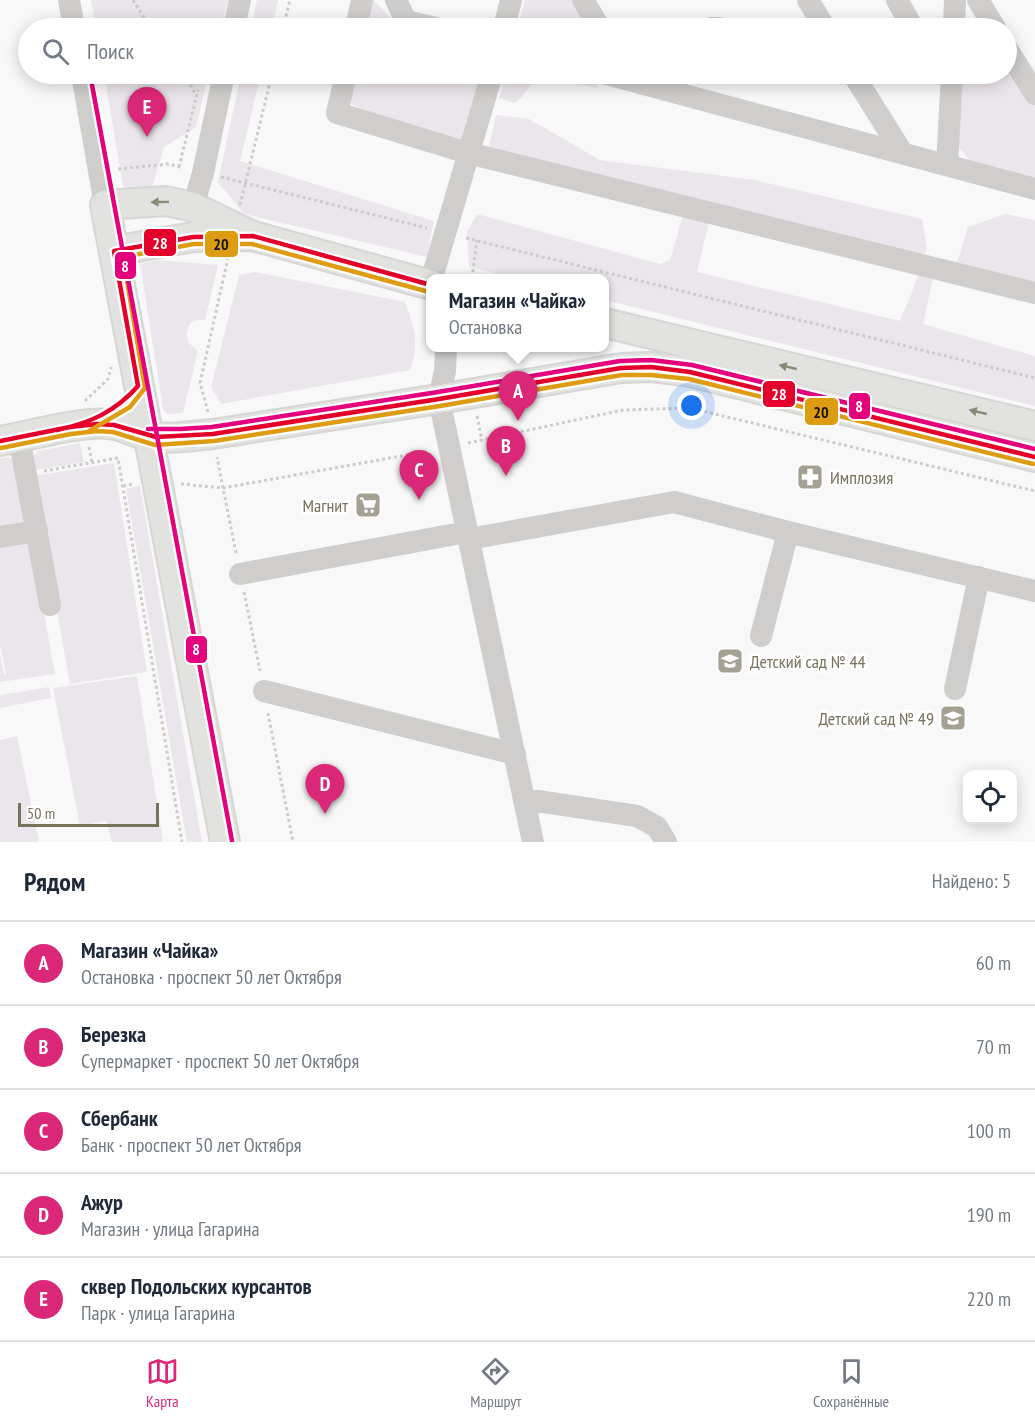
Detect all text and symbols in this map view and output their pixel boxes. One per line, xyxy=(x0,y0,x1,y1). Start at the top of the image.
search box xyxy=(18,18,1017,84)
icon: search xyxy=(39,35,72,68)
text: Поиск xyxy=(87,37,134,65)
pin: E xyxy=(128,88,166,137)
one-way arrow xyxy=(150,197,169,207)
line badge: 28 xyxy=(143,228,177,257)
line badge: 20 xyxy=(204,230,239,258)
text: 28 xyxy=(152,233,168,253)
text: 20 xyxy=(213,234,229,254)
line badge: 8 xyxy=(114,251,137,280)
text: 8 xyxy=(121,256,129,276)
popup xyxy=(426,274,609,352)
text: Магазин «Чайка» xyxy=(449,286,586,314)
text: Остановка xyxy=(449,314,522,340)
one-way arrow xyxy=(779,362,798,371)
pin: A xyxy=(498,372,538,421)
line badge: 28 xyxy=(762,380,796,408)
text: 28 xyxy=(771,384,787,404)
your location xyxy=(677,391,706,420)
line badge: 8 xyxy=(848,392,871,420)
text: 8 xyxy=(855,396,863,416)
line badge: 20 xyxy=(804,397,839,426)
text: 20 xyxy=(813,402,829,422)
one-way arrow xyxy=(968,407,987,416)
pin: B xyxy=(486,426,526,476)
pin: C xyxy=(400,450,438,500)
pharmacy icon: Имплозия xyxy=(795,462,825,492)
place label: Имплозия xyxy=(830,466,893,489)
supermarket icon: Магнит xyxy=(353,490,383,520)
place label: Магнит xyxy=(303,494,348,517)
line badge: 8 xyxy=(185,635,208,664)
text: 8 xyxy=(192,639,200,659)
school or university icon: Детский сад № 44 xyxy=(715,646,745,676)
place label: Детский сад № 44 xyxy=(750,650,866,673)
school or university icon: Детский сад № 49 xyxy=(938,703,968,733)
place label: Детский сад № 49 xyxy=(818,707,934,730)
pin: D xyxy=(306,764,344,814)
map controls xyxy=(963,770,1017,824)
button: locate xyxy=(963,770,1017,824)
scale bar xyxy=(18,800,159,828)
text: 50 m xyxy=(27,803,55,823)
text: Рядом xyxy=(24,865,85,898)
text: Найдено: 5 xyxy=(932,868,1011,894)
text: Магазин «Чайка» xyxy=(81,936,219,964)
text: A xyxy=(38,950,49,976)
text: 60 m xyxy=(976,950,1011,976)
text: Остановка · проспект 50 лет Октября xyxy=(81,964,342,990)
text: Березка xyxy=(81,1020,146,1048)
text: B xyxy=(39,1034,48,1060)
text: 70 m xyxy=(976,1034,1011,1060)
text: Супермаркет · проспект 50 лет Октября xyxy=(81,1048,359,1074)
text: Сбербанк xyxy=(81,1104,158,1132)
text: C xyxy=(39,1118,48,1144)
text: 100 m xyxy=(967,1118,1011,1144)
text: Банк · проспект 50 лет Октября xyxy=(81,1132,302,1158)
text: Ажур xyxy=(81,1188,123,1216)
text: D xyxy=(38,1202,49,1228)
text: 190 m xyxy=(967,1202,1011,1228)
text: Магазин · улица Гагарина xyxy=(81,1216,259,1242)
text: сквер Подольских курсантов xyxy=(81,1272,312,1300)
text: E xyxy=(39,1286,48,1312)
text: 220 m xyxy=(967,1286,1011,1312)
text: Парк · улица Гагарина xyxy=(81,1300,235,1326)
tab: Карта xyxy=(146,1355,179,1411)
tab: Маршрут xyxy=(470,1355,521,1411)
tab: Сохранённые xyxy=(813,1355,889,1411)

